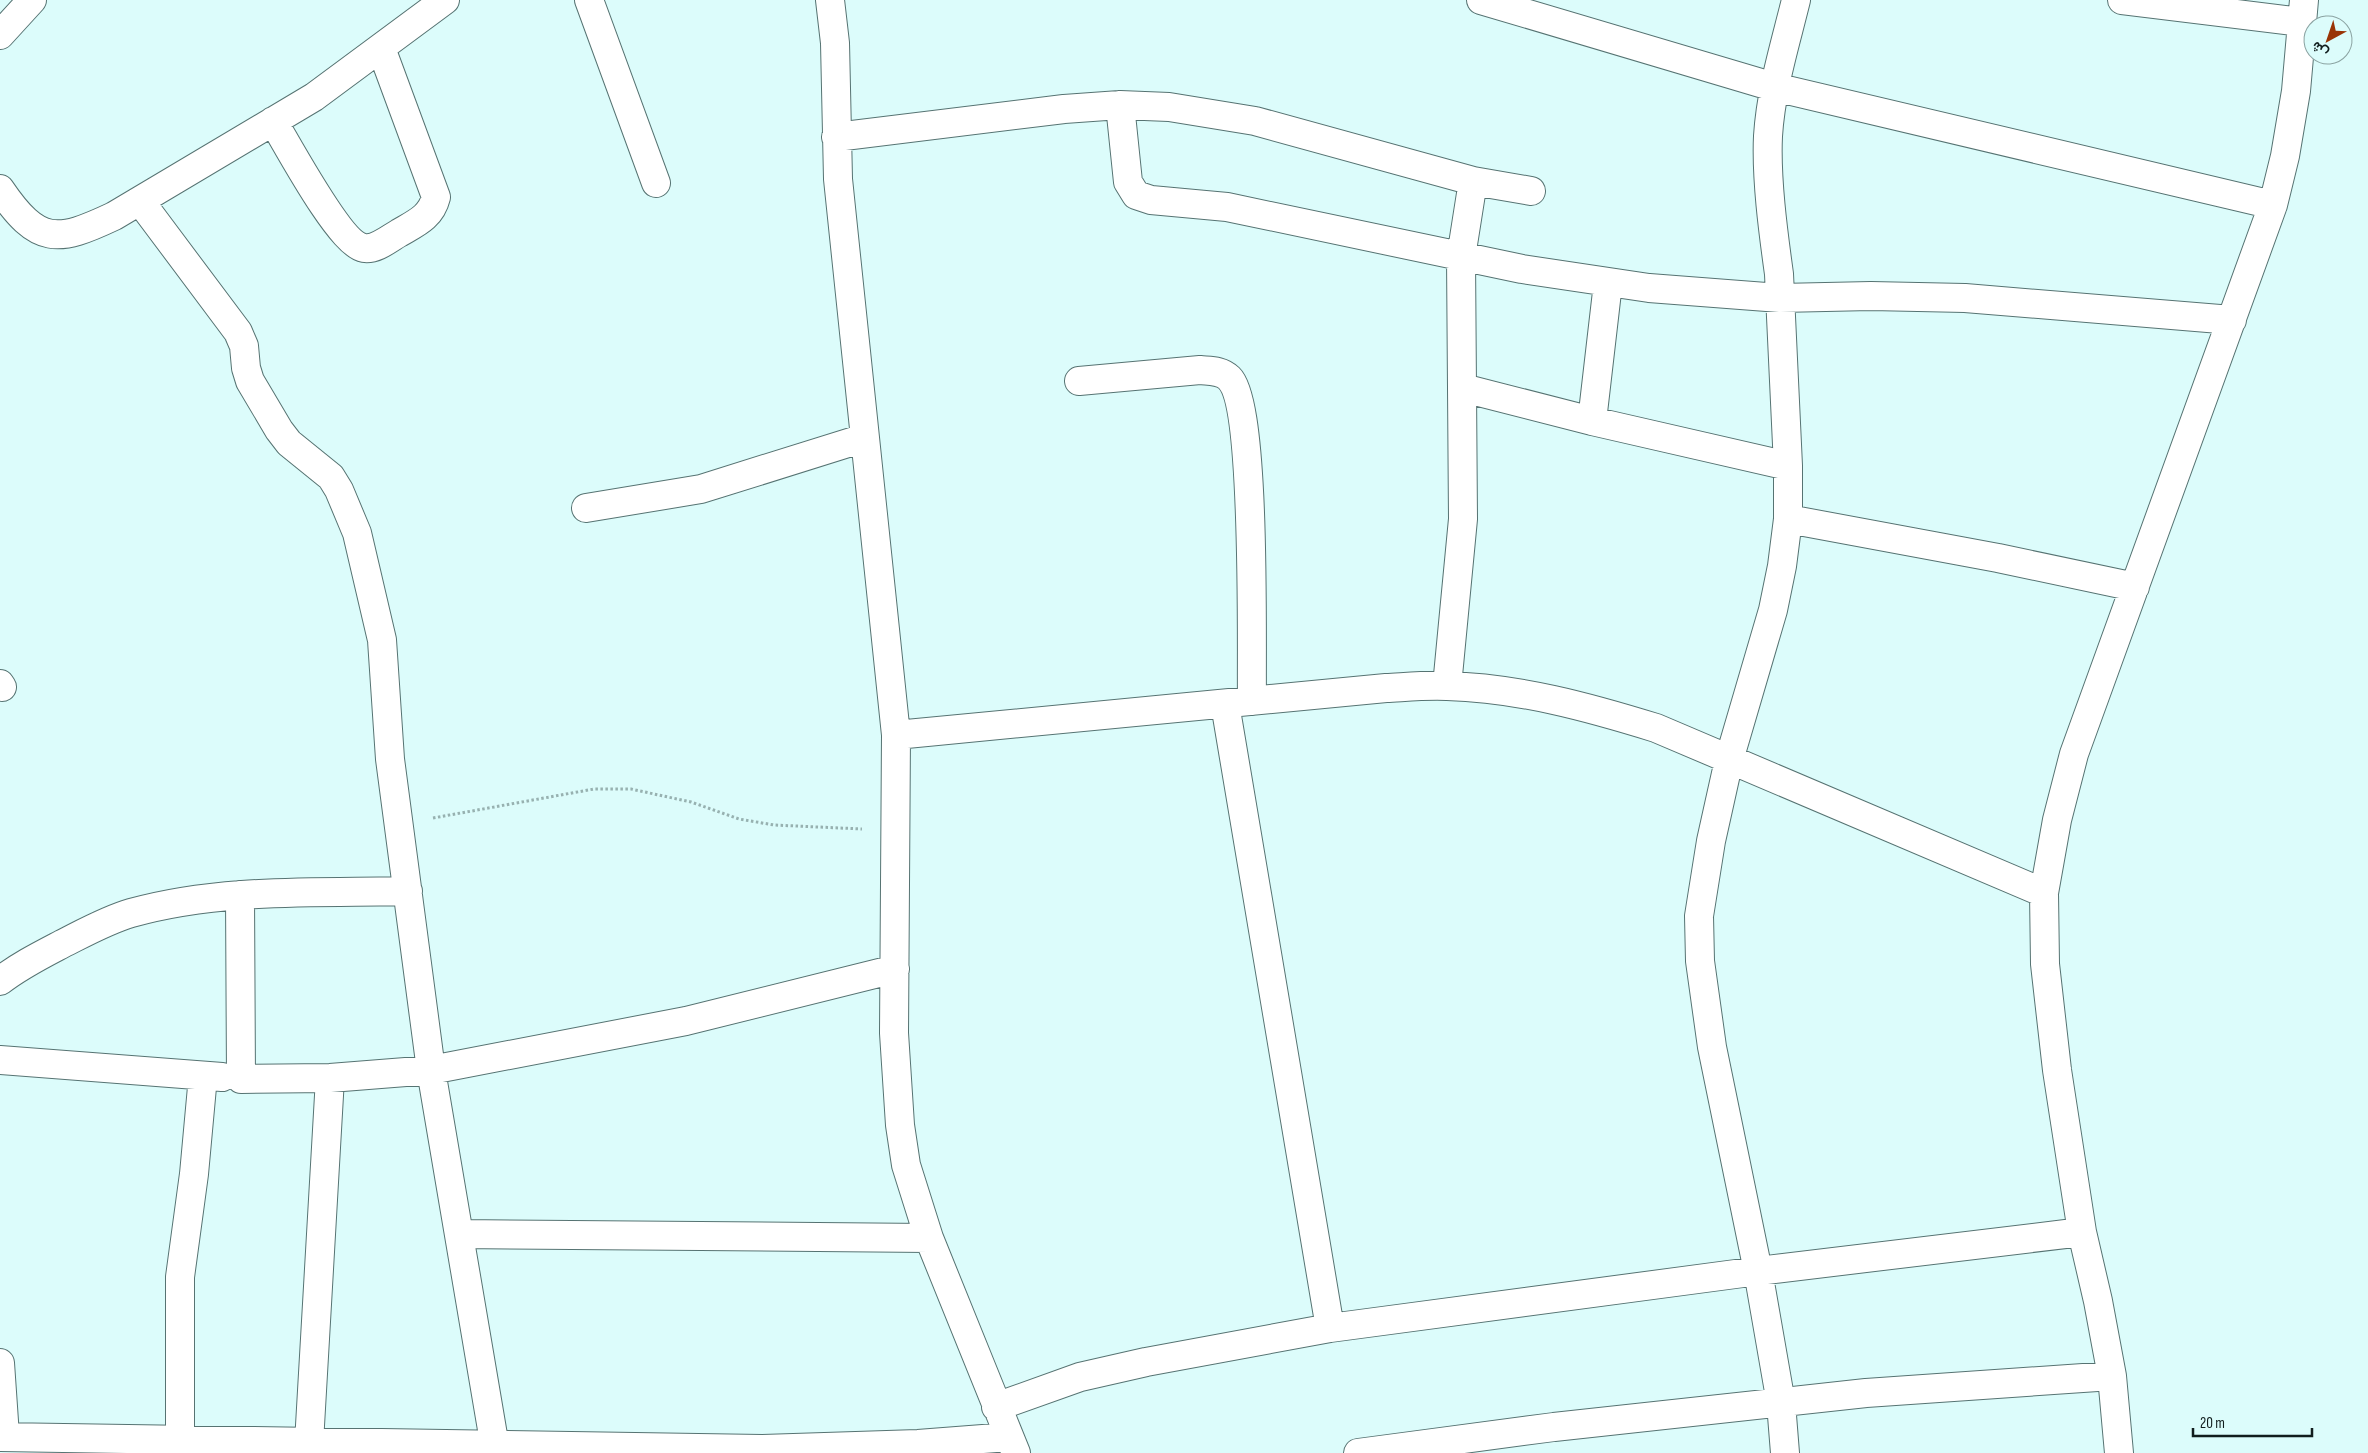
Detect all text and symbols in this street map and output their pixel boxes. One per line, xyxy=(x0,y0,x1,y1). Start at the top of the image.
north arrow xyxy=(2303,15,2353,65)
text: ش xyxy=(2308,38,2332,61)
scale bar xyxy=(2193,1406,2312,1438)
text: 20 m xyxy=(2200,1414,2225,1433)

